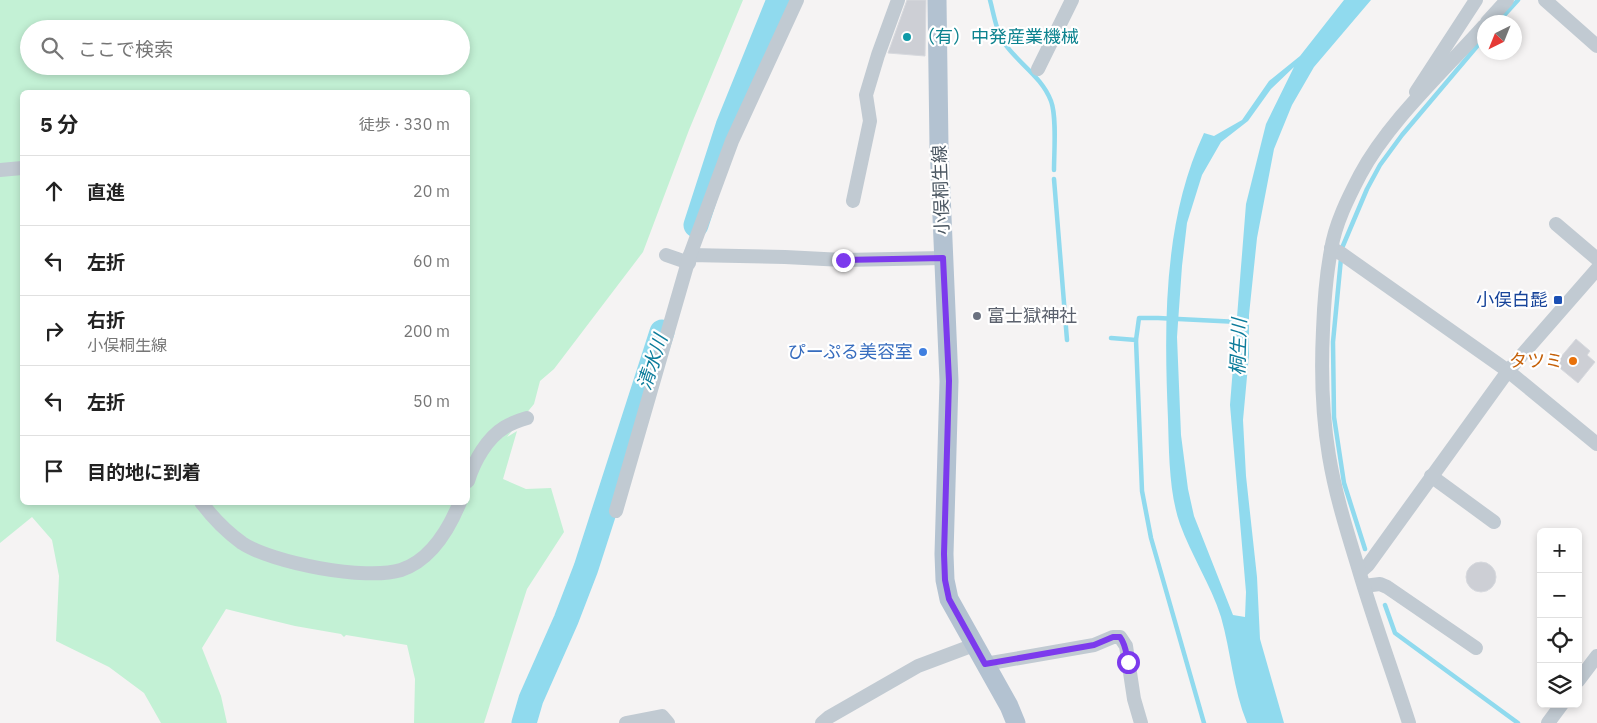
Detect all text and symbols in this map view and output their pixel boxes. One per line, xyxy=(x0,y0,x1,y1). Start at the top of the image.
north arrow xyxy=(1477,15,1522,60)
search box xyxy=(20,20,470,75)
place label: （有）中発産業機械 xyxy=(917,25,1079,48)
marker: （有）中発産業機械 xyxy=(901,31,913,43)
icon: search xyxy=(38,34,66,62)
text: ここで検索 xyxy=(78,37,173,61)
text: 5 分 xyxy=(40,110,79,138)
text: 徒歩 · 330 m xyxy=(359,114,450,134)
street label: 小俣桐生線 xyxy=(927,145,954,235)
icon: ahead xyxy=(40,177,68,205)
text: 直進 xyxy=(87,180,125,204)
text: 20 m xyxy=(413,181,450,201)
icon: left xyxy=(40,247,68,275)
route end xyxy=(832,249,855,272)
text: 左折 xyxy=(87,250,125,274)
text: 60 m xyxy=(413,251,450,271)
place label: 小俣白髭 xyxy=(1476,288,1548,311)
marker: 小俣白髭 xyxy=(1552,294,1564,306)
place label: 富士獄神社 xyxy=(987,304,1077,327)
text: 右折 xyxy=(87,308,125,332)
marker: 富士獄神社 xyxy=(971,310,983,322)
water label: 桐生川 xyxy=(1225,316,1251,376)
icon: right xyxy=(40,317,68,345)
text: 200 m xyxy=(403,321,450,341)
water label: 清水川 xyxy=(632,329,673,393)
text: 小俣桐生線 xyxy=(87,335,167,355)
place label: ぴーぷる美容室 xyxy=(788,340,913,363)
marker: ぴーぷる美容室 xyxy=(917,346,929,358)
place label: タツミ xyxy=(1509,349,1563,372)
marker: タツミ xyxy=(1567,355,1579,367)
icon: left xyxy=(40,387,68,415)
text: 左折 xyxy=(87,390,125,414)
text: 50 m xyxy=(413,391,450,411)
icon: arrive xyxy=(40,457,68,485)
text: 目的地に到着 xyxy=(87,460,201,484)
map controls xyxy=(1537,528,1582,708)
button: + xyxy=(1537,528,1582,573)
button: − xyxy=(1537,573,1582,618)
button: locate xyxy=(1537,618,1582,663)
route start xyxy=(1117,651,1140,674)
button: layers xyxy=(1537,663,1582,708)

